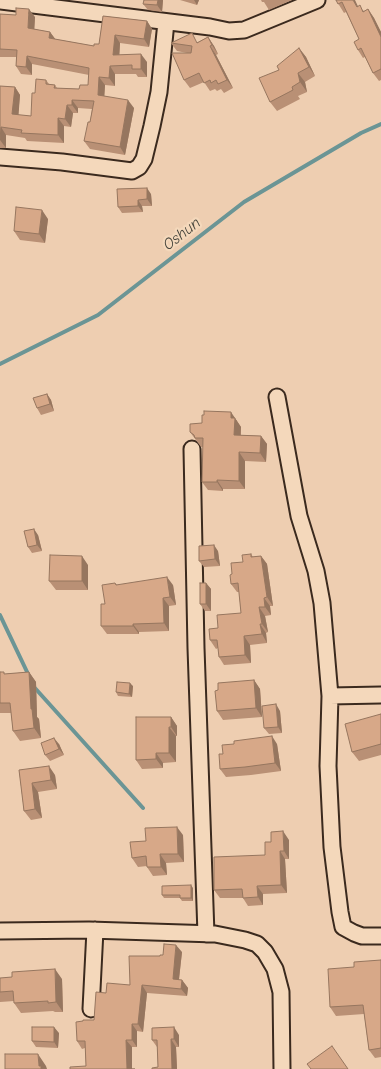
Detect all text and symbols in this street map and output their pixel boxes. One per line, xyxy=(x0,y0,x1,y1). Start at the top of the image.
water label: Oshun xyxy=(159,213,205,255)

